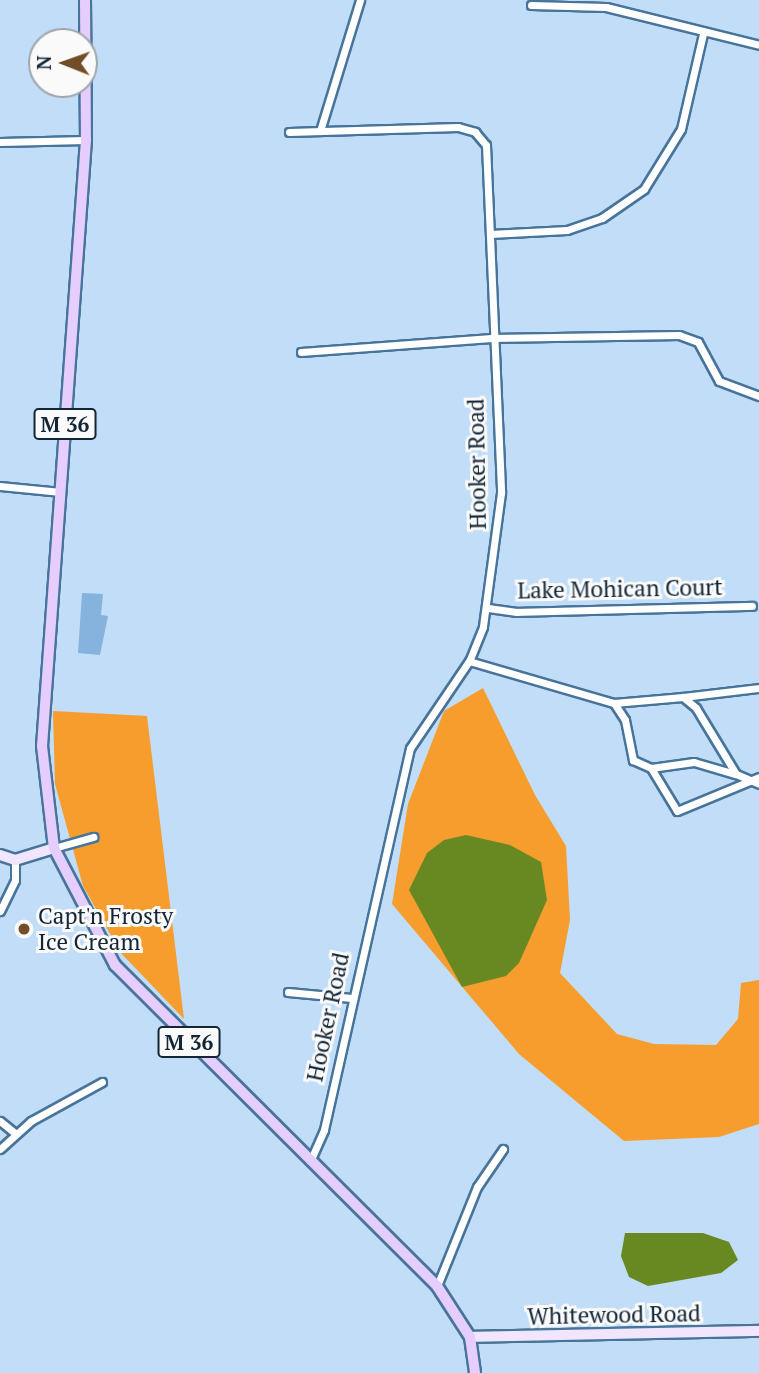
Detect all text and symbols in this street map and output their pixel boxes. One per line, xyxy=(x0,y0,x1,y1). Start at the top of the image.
north arrow xyxy=(28,28,98,98)
text: N xyxy=(31,55,56,70)
street label: Hooker Road xyxy=(462,398,492,530)
road number: M 36 xyxy=(34,406,96,442)
street label: Lake Mohican Court xyxy=(517,573,723,605)
place label: Capt'n Frosty Ice Cream xyxy=(38,902,173,956)
marker: Capt'n Frosty Ice Cream xyxy=(16,921,32,937)
street label: Hooker Road xyxy=(301,950,355,1084)
road number: M 36 xyxy=(158,1024,220,1060)
street label: Whitewood Road xyxy=(527,1300,701,1330)

